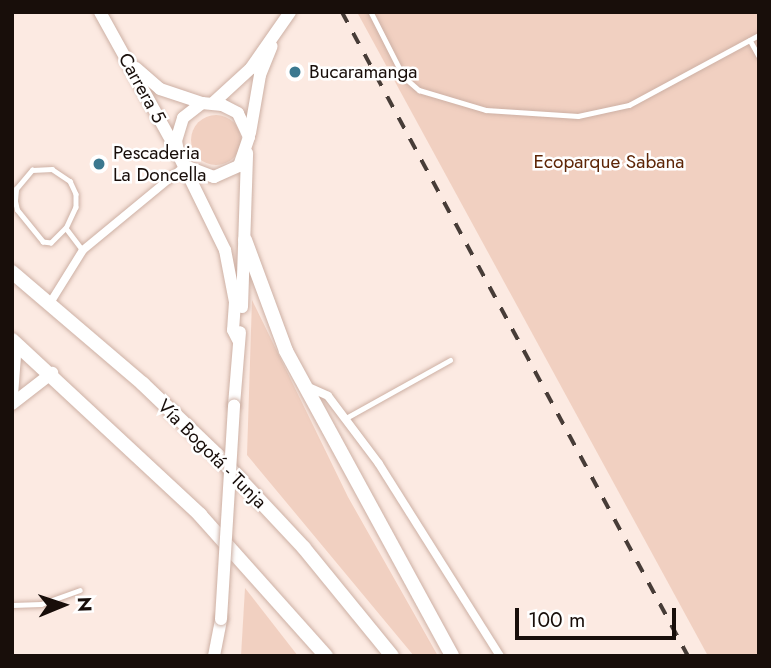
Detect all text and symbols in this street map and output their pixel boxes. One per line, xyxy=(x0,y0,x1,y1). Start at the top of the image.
street label: Carrera 5 xyxy=(113,49,171,127)
place label: Bucaramanga xyxy=(309,61,417,83)
marker: Bucaramanga xyxy=(287,64,303,80)
place label: Pescaderia La Doncella xyxy=(113,142,206,186)
park label: Ecoparque Sabana xyxy=(533,151,685,173)
marker: Pescaderia La Doncella xyxy=(91,156,107,172)
street label: Vía Bogotá - Tunja xyxy=(153,395,271,513)
north arrow xyxy=(28,570,98,640)
scale bar xyxy=(519,594,680,638)
text: N xyxy=(71,596,98,612)
text: 100 m xyxy=(528,605,585,635)

